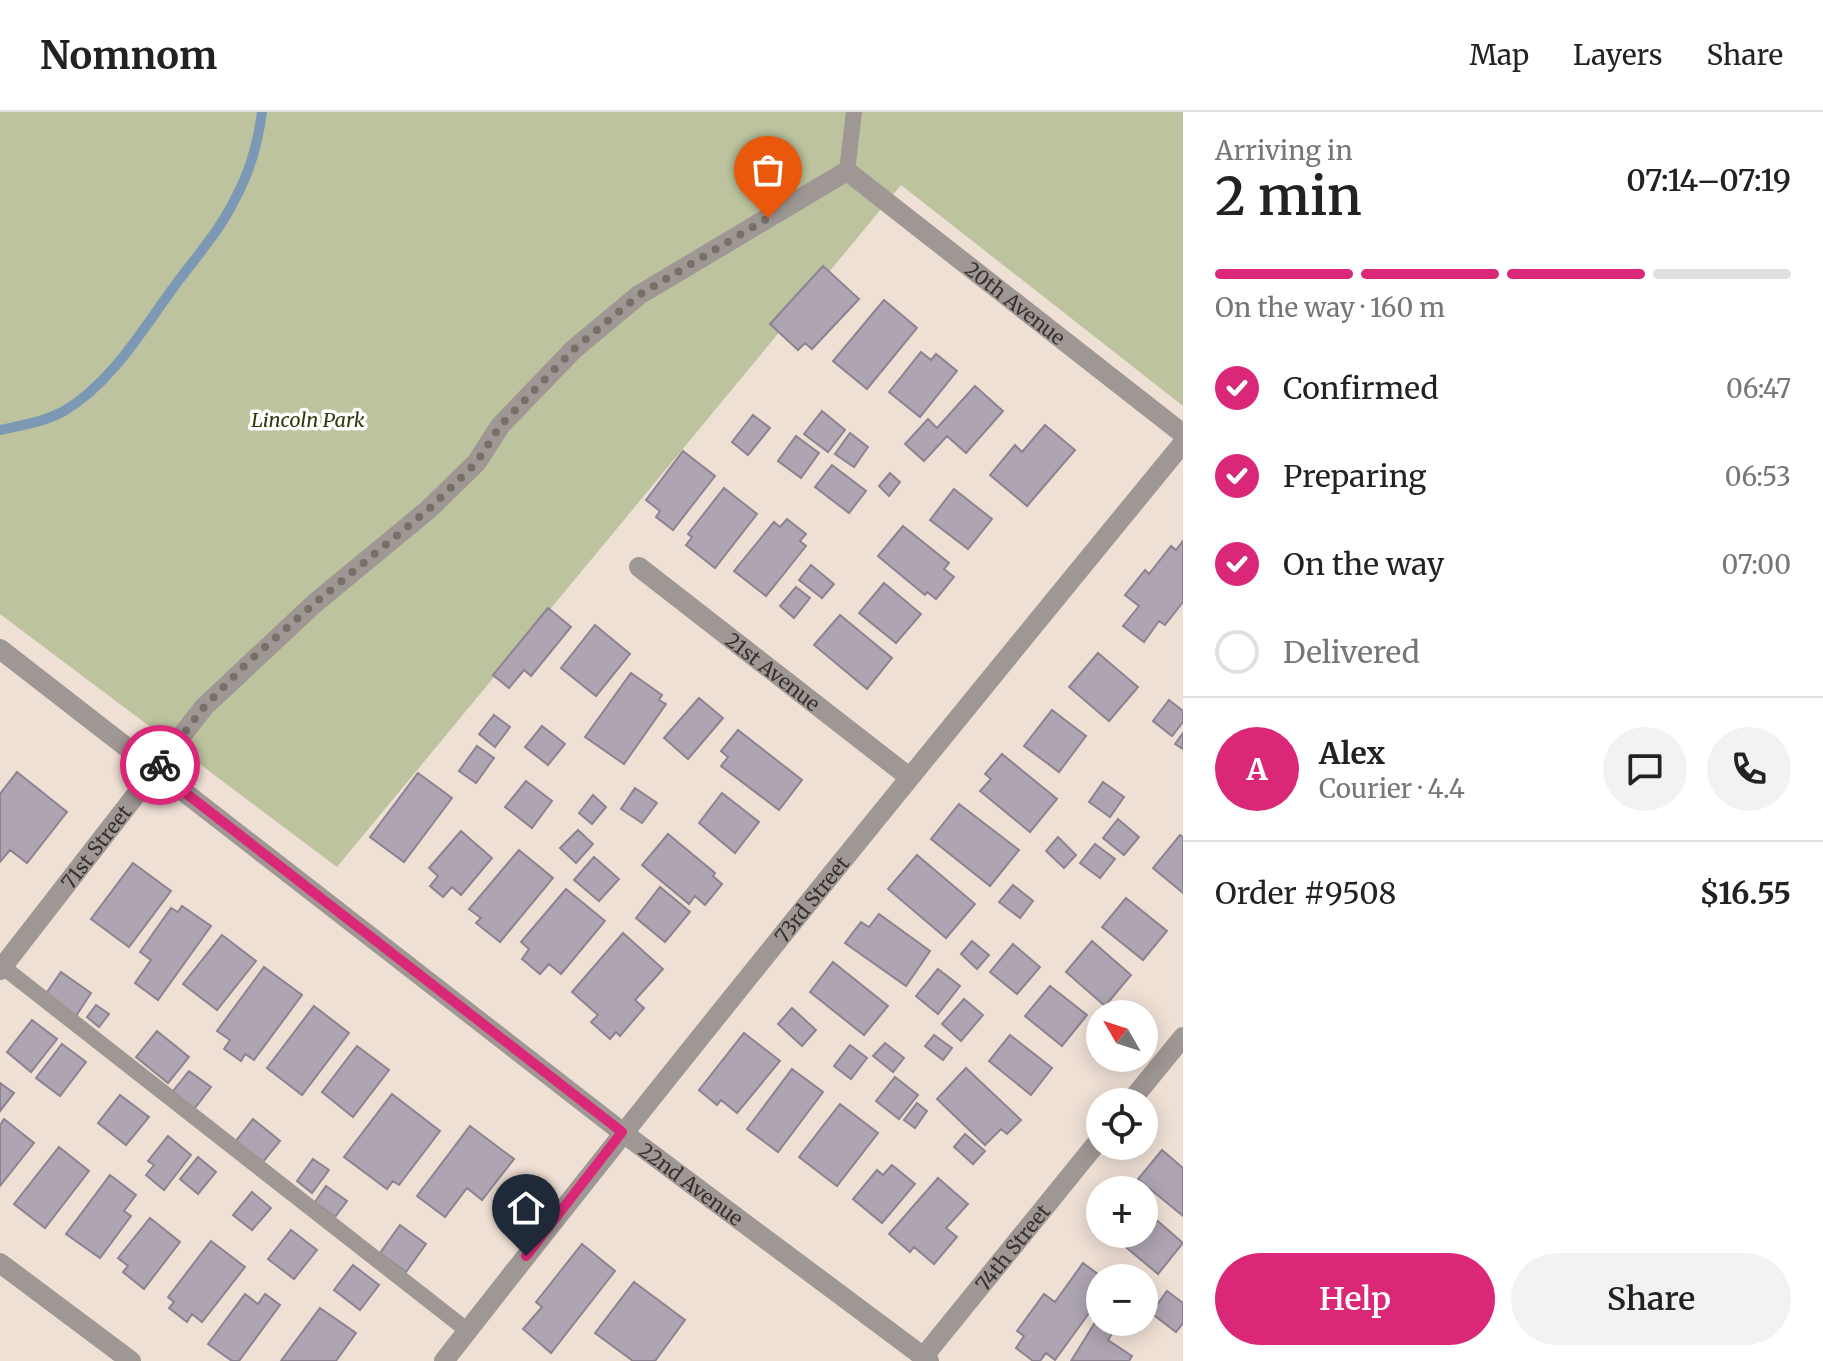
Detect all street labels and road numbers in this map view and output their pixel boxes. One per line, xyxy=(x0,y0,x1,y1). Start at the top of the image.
street label: 20th Avenue xyxy=(960,256,1071,350)
street label: 21st Avenue xyxy=(721,627,825,716)
street label: 71st Street xyxy=(55,800,136,894)
street label: 73rd Street xyxy=(769,851,854,948)
street label: 22nd Avenue xyxy=(634,1137,748,1231)
street label: 74th Street xyxy=(970,1199,1055,1296)

